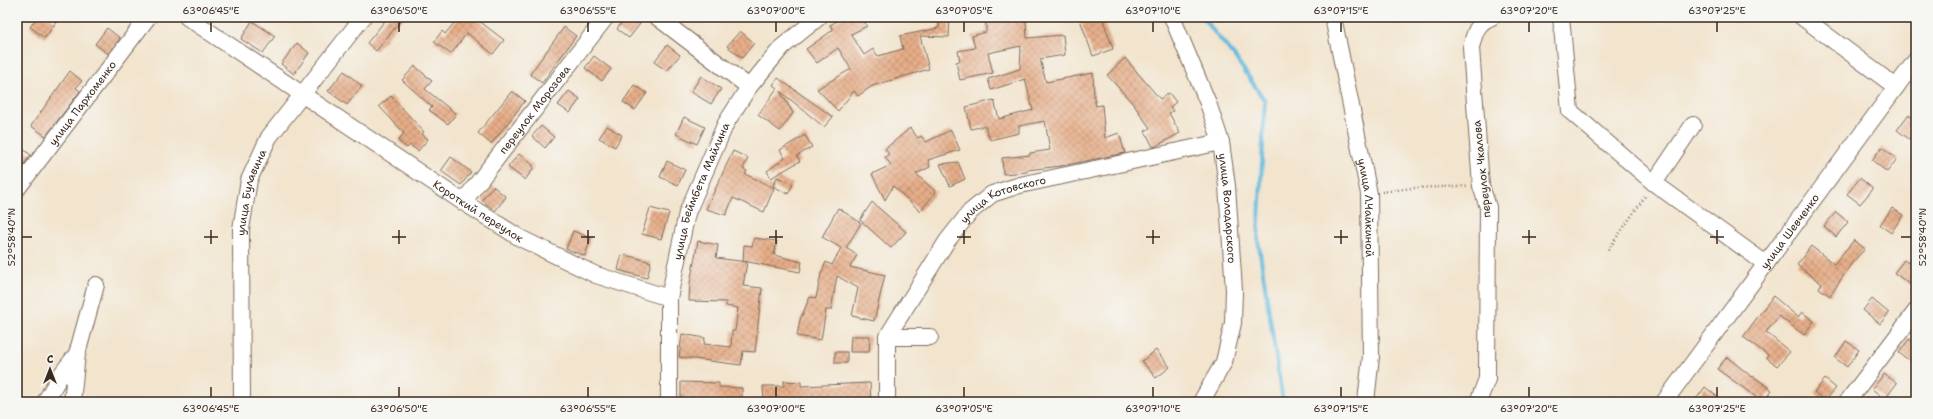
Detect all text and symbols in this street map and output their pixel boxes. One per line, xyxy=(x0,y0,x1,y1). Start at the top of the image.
text: 63°06'45"E xyxy=(183,4,239,17)
text: 63°06'50"E xyxy=(370,4,428,17)
text: 63°06'55"E xyxy=(560,4,616,17)
text: 63°07'00"E xyxy=(747,4,805,17)
text: 63°07'05"E xyxy=(935,4,993,17)
text: 63°07'10"E xyxy=(1125,4,1181,17)
text: 63°07'15"E xyxy=(1314,4,1368,17)
text: 63°07'20"E xyxy=(1500,4,1558,17)
text: 63°07'25"E xyxy=(1688,4,1746,17)
street label: улица Пархоменко xyxy=(45,57,120,149)
street label: переулок Морозова xyxy=(495,62,574,157)
street label: переулок Чкалова xyxy=(1469,119,1495,218)
street label: улица Беймбета Майлина xyxy=(670,120,733,261)
street label: улица Булавина xyxy=(234,147,270,236)
street label: улица Володарского xyxy=(1215,152,1240,264)
street label: улица Л.Чайкиной xyxy=(1354,157,1377,257)
street label: улица Котовского xyxy=(956,172,1047,226)
street label: Короткий переулок xyxy=(430,176,526,246)
street label: улица Шевченко xyxy=(1757,190,1823,272)
text: 52°58'40"N xyxy=(5,208,18,266)
text: 52°58'40"N xyxy=(1916,208,1929,266)
north arrow xyxy=(30,349,70,389)
text: С xyxy=(47,352,54,367)
text: 63°06'45"E xyxy=(183,402,239,415)
text: 63°06'50"E xyxy=(370,402,428,415)
text: 63°06'55"E xyxy=(560,402,616,415)
text: 63°07'00"E xyxy=(747,402,805,415)
text: 63°07'05"E xyxy=(935,402,993,415)
text: 63°07'10"E xyxy=(1125,402,1181,415)
text: 63°07'15"E xyxy=(1314,402,1368,415)
text: 63°07'20"E xyxy=(1500,402,1558,415)
text: 63°07'25"E xyxy=(1688,402,1746,415)

